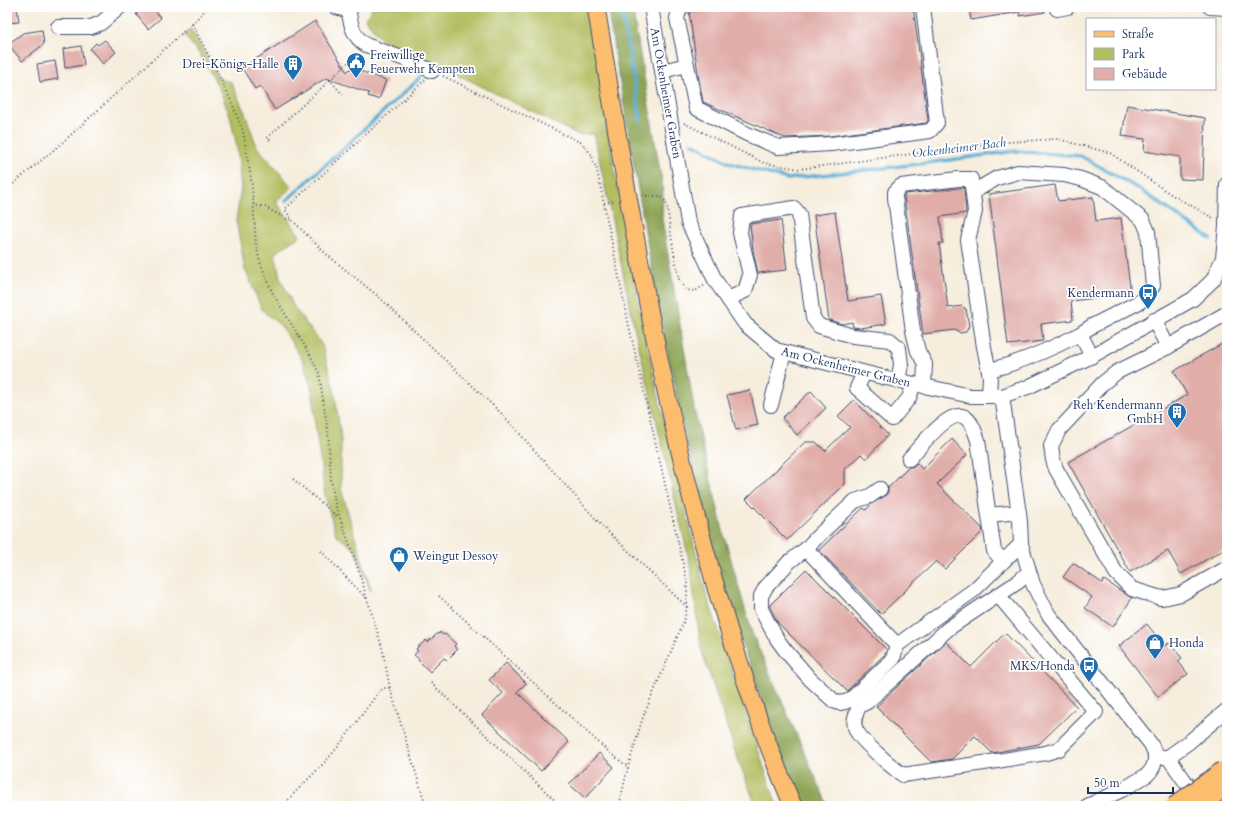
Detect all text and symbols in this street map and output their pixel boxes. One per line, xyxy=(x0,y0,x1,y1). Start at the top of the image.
legend xyxy=(1086,18,1216,90)
street label: Am Ockenheimer Graben xyxy=(647,26,685,160)
text: Straße xyxy=(1122,26,1154,42)
text: Park xyxy=(1122,46,1146,62)
place label: Freiwillige Feuerwehr Kempten xyxy=(370,47,475,77)
public building icon: Freiwillige Feuerwehr Kempten xyxy=(345,51,367,79)
building icon: Drei-Königs-Halle xyxy=(282,53,304,81)
place label: Drei-Königs-Halle xyxy=(182,56,279,72)
text: Gebäude xyxy=(1122,66,1167,82)
water label: Ockenheimer Bach xyxy=(911,133,1008,163)
bus stop icon: Kendermann xyxy=(1137,282,1159,310)
place label: Kendermann xyxy=(1068,285,1134,301)
street label: Am Ockenheimer Graben xyxy=(780,343,913,391)
place label: Reh Kendermann GmbH xyxy=(1073,397,1163,427)
building icon: Reh Kendermann GmbH xyxy=(1166,401,1188,429)
shop icon: Weingut Dessoy xyxy=(388,545,410,573)
place label: Weingut Dessoy xyxy=(412,548,499,564)
shop icon: Honda xyxy=(1144,632,1166,660)
place label: Honda xyxy=(1169,635,1205,651)
bus stop icon: MKS/Honda xyxy=(1078,655,1100,683)
place label: MKS/Honda xyxy=(1010,658,1076,674)
scale bar xyxy=(1088,769,1173,795)
text: 50 m xyxy=(1094,775,1121,791)

